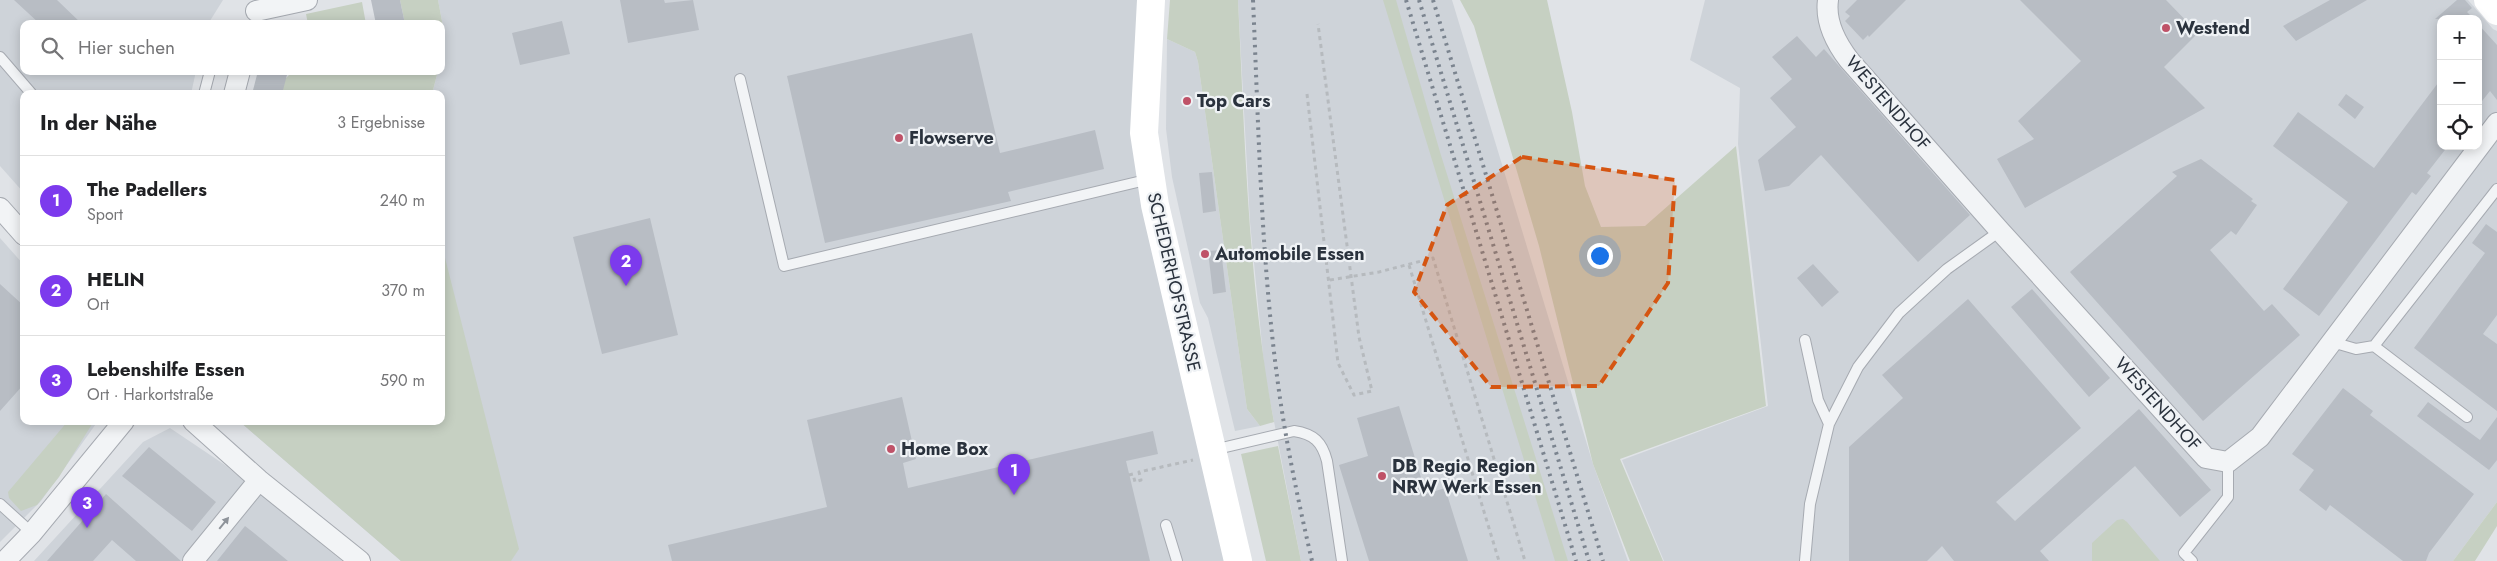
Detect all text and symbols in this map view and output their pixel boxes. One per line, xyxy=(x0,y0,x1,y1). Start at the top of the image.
place label: Westend xyxy=(2176,15,2250,41)
map controls xyxy=(2437,15,2482,150)
button: + xyxy=(2437,15,2482,60)
search box xyxy=(20,20,445,75)
marker: Westend xyxy=(2160,22,2172,34)
icon: search xyxy=(38,34,66,62)
text: Hier suchen xyxy=(78,34,175,61)
street label: WESTENDHOF xyxy=(1839,50,1937,156)
button: − xyxy=(2437,60,2482,105)
place label: Top Cars xyxy=(1197,88,1270,114)
marker: Top Cars xyxy=(1181,95,1193,107)
button: locate xyxy=(2437,105,2482,150)
text: In der Nähe xyxy=(40,108,157,138)
text: 3 Ergebnisse xyxy=(337,111,425,134)
place label: Flowserve xyxy=(909,125,994,151)
marker: Flowserve xyxy=(893,132,905,144)
text: The Padellers xyxy=(87,176,207,203)
text: 1 xyxy=(52,189,60,212)
text: 240 m xyxy=(380,189,425,212)
street label: SCHEDERHOFSTRASSE xyxy=(1141,190,1207,374)
text: Sport xyxy=(87,203,123,226)
place label: Automobile Essen xyxy=(1214,241,1365,267)
your location xyxy=(1587,243,1613,269)
pin: 2 xyxy=(610,245,642,286)
marker: Automobile Essen xyxy=(1199,248,1211,260)
text: HELIN xyxy=(87,266,145,293)
text: 2 xyxy=(51,279,61,302)
text: 370 m xyxy=(381,279,425,302)
text: Ort xyxy=(87,293,109,316)
street label: WESTENDHOF xyxy=(2109,351,2207,457)
text: Lebenshilfe Essen xyxy=(87,356,245,383)
text: 3 xyxy=(51,369,61,392)
text: 590 m xyxy=(380,369,425,392)
text: Ort · Harkortstraße xyxy=(87,383,214,406)
place label: Home Box xyxy=(901,436,989,462)
marker: Home Box xyxy=(885,443,897,455)
place label: DB Regio Region NRW Werk Essen xyxy=(1392,453,1542,500)
pin: 1 xyxy=(998,454,1030,495)
marker: DB Regio Region NRW Werk Essen xyxy=(1376,470,1388,482)
pin: 3 xyxy=(71,487,103,528)
one-way arrow xyxy=(218,517,229,530)

